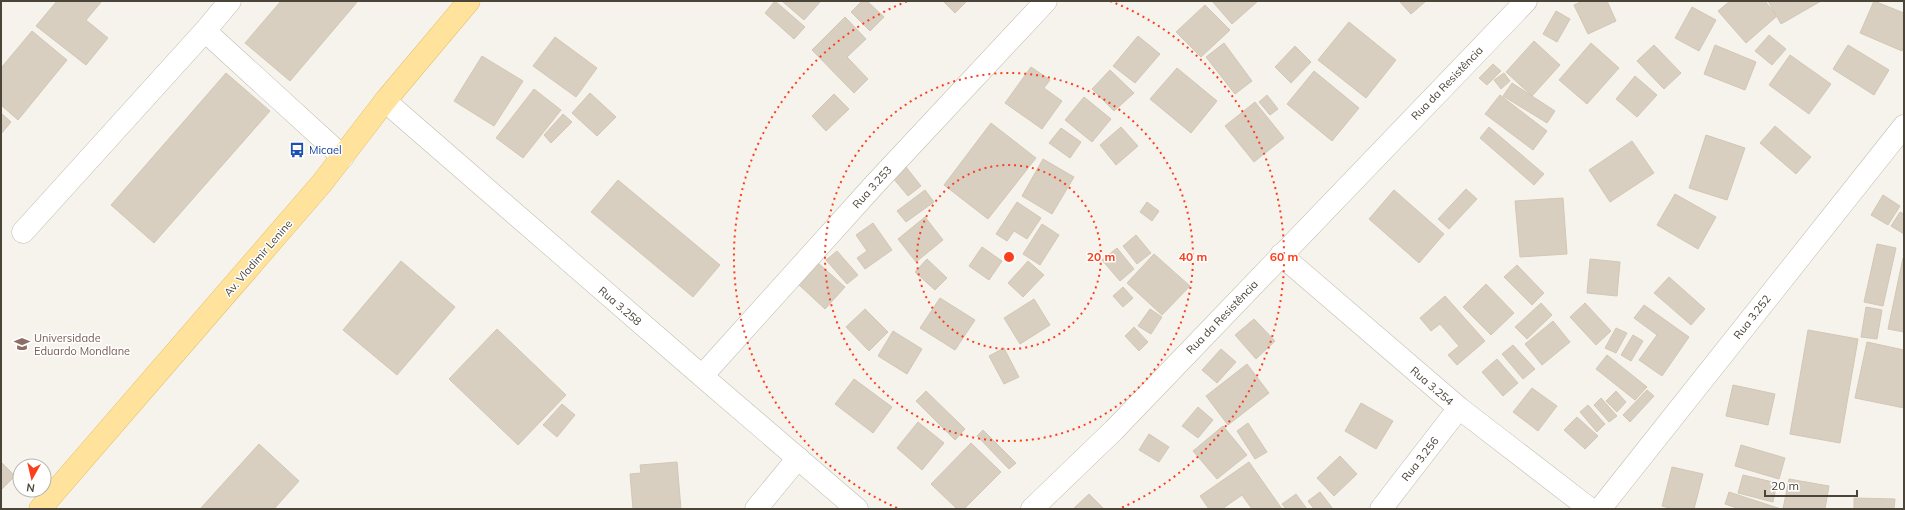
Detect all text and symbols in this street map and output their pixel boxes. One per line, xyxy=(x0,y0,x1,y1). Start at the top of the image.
street label: Rua da Resistência xyxy=(1408,43,1486,123)
bus stop icon: Micael xyxy=(288,141,306,159)
place label: Micael xyxy=(309,143,342,157)
street label: Rua 3.253 xyxy=(849,163,895,211)
street label: Av. Vladimir Lenine xyxy=(221,217,295,299)
text: 20 m xyxy=(1087,249,1115,264)
text: 40 m xyxy=(1179,249,1207,264)
text: 60 m xyxy=(1270,249,1298,264)
centre of rings xyxy=(1002,250,1016,264)
street label: Rua da Resistência xyxy=(1183,277,1261,357)
street label: Rua 3.258 xyxy=(596,284,645,329)
street label: Rua 3.252 xyxy=(1730,292,1774,342)
place label: Universidade Eduardo Mondlane xyxy=(34,331,130,358)
school or university icon: Universidade Eduardo Mondlane xyxy=(13,335,31,353)
street label: Rua 3.254 xyxy=(1408,364,1457,409)
street label: Rua 3.256 xyxy=(1398,434,1442,484)
north arrow xyxy=(12,458,52,498)
scale bar xyxy=(1765,472,1857,498)
text: 20 m xyxy=(1771,478,1799,493)
text: N xyxy=(26,480,36,495)

